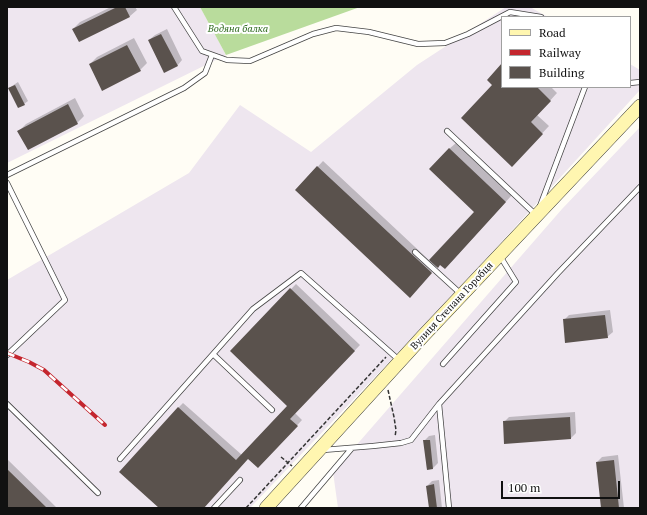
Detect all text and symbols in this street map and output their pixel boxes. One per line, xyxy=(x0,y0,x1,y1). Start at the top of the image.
legend xyxy=(501,16,631,88)
park label: Водяна балка xyxy=(208,23,268,35)
text: Road xyxy=(539,25,566,40)
text: Railway xyxy=(539,45,581,60)
text: Building xyxy=(539,65,584,80)
street label: Вулиця Степана Горобця xyxy=(408,260,496,352)
scale bar xyxy=(503,473,622,499)
text: 100 m xyxy=(508,480,540,495)

